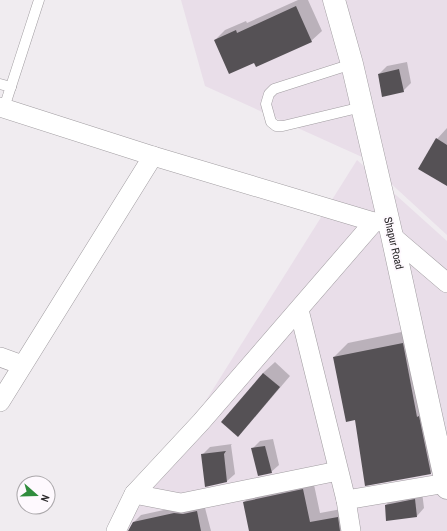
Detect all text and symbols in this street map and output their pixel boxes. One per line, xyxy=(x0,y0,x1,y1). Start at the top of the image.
street label: Shapur Road xyxy=(381,216,407,270)
north arrow xyxy=(16,475,56,515)
text: N xyxy=(38,493,53,504)

